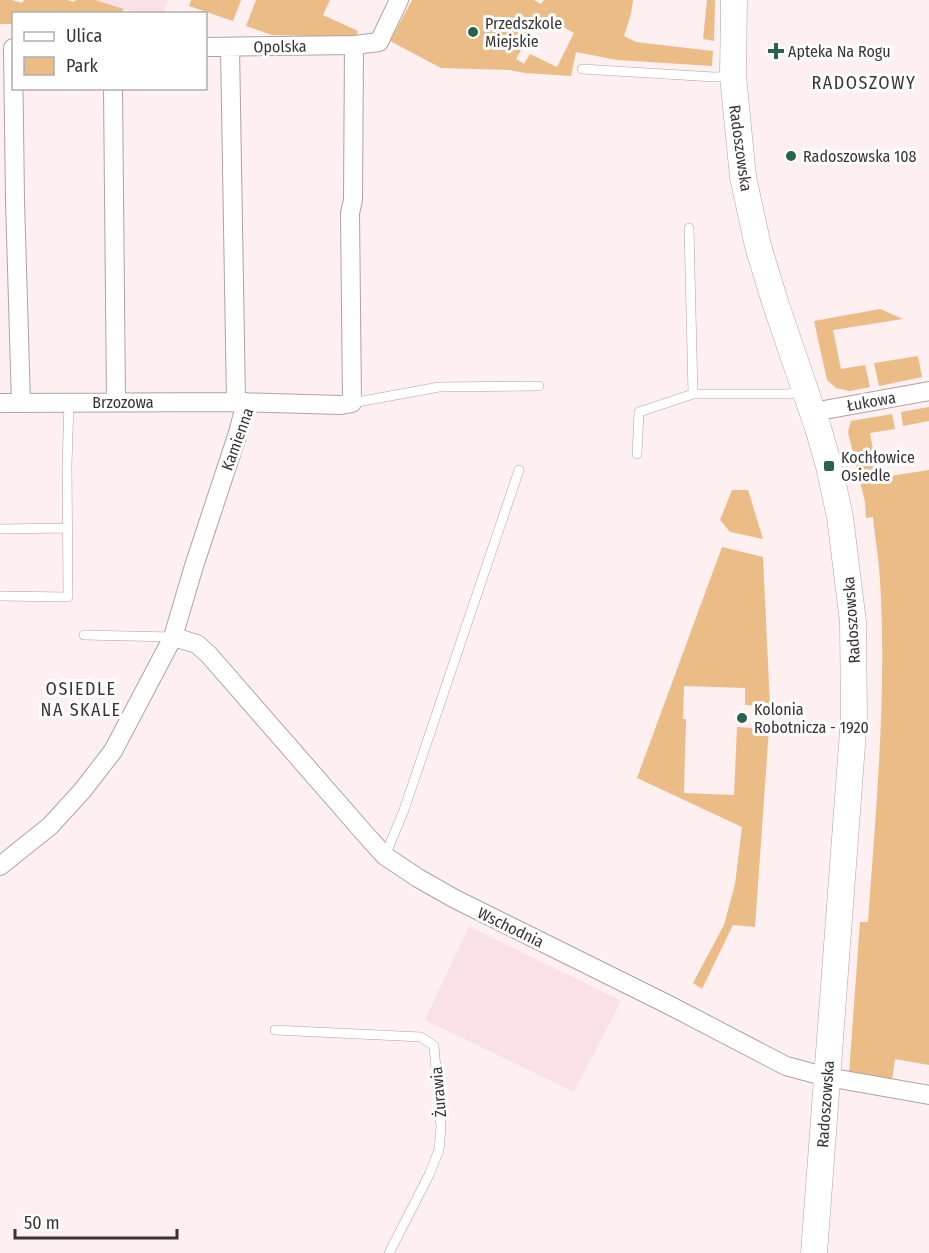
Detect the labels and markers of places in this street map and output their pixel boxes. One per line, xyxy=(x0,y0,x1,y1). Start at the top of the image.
place label: Przedszkole Miejskie xyxy=(485,14,562,51)
marker: Przedszkole Miejskie xyxy=(466,25,480,39)
place label: Apteka Na Rogu xyxy=(788,42,891,61)
marker: Apteka Na Rogu xyxy=(769,44,783,58)
place label: Radoszowska 108 xyxy=(803,147,917,166)
marker: Radoszowska 108 xyxy=(784,149,798,163)
place label: Kochłowice Osiedle xyxy=(841,448,915,485)
marker: Kochłowice Osiedle xyxy=(822,459,836,473)
place label: Kolonia Robotnicza - 1920 xyxy=(754,700,869,737)
marker: Kolonia Robotnicza - 1920 xyxy=(735,711,749,725)

